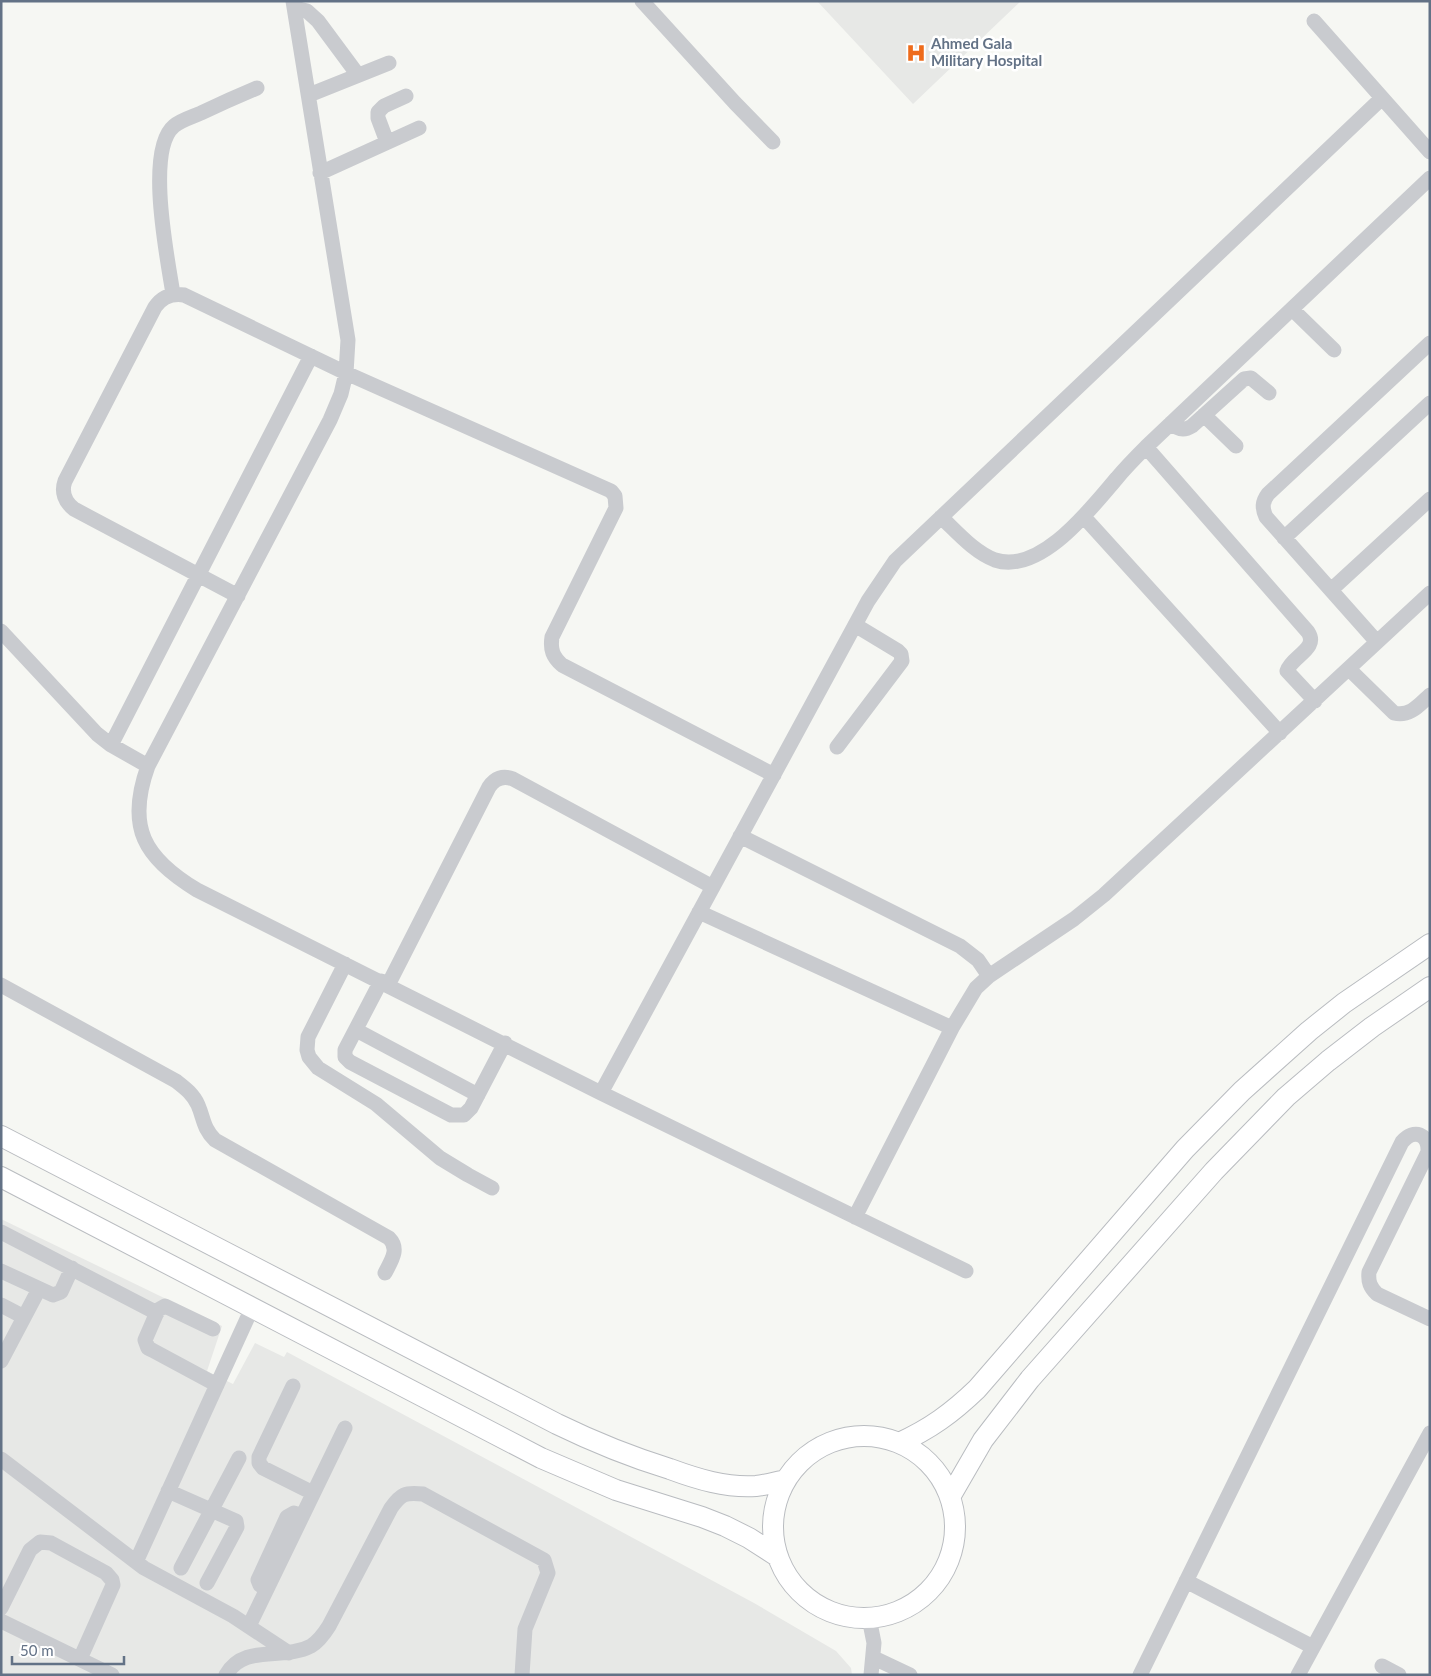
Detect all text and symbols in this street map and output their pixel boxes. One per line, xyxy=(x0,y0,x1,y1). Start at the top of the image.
place label: Ahmed Gala Military Hospital xyxy=(930,34,1042,69)
hospital icon: Ahmed Gala Military Hospital xyxy=(905,42,927,64)
scale bar xyxy=(12,1634,125,1666)
text: 50 m xyxy=(20,1641,54,1659)

